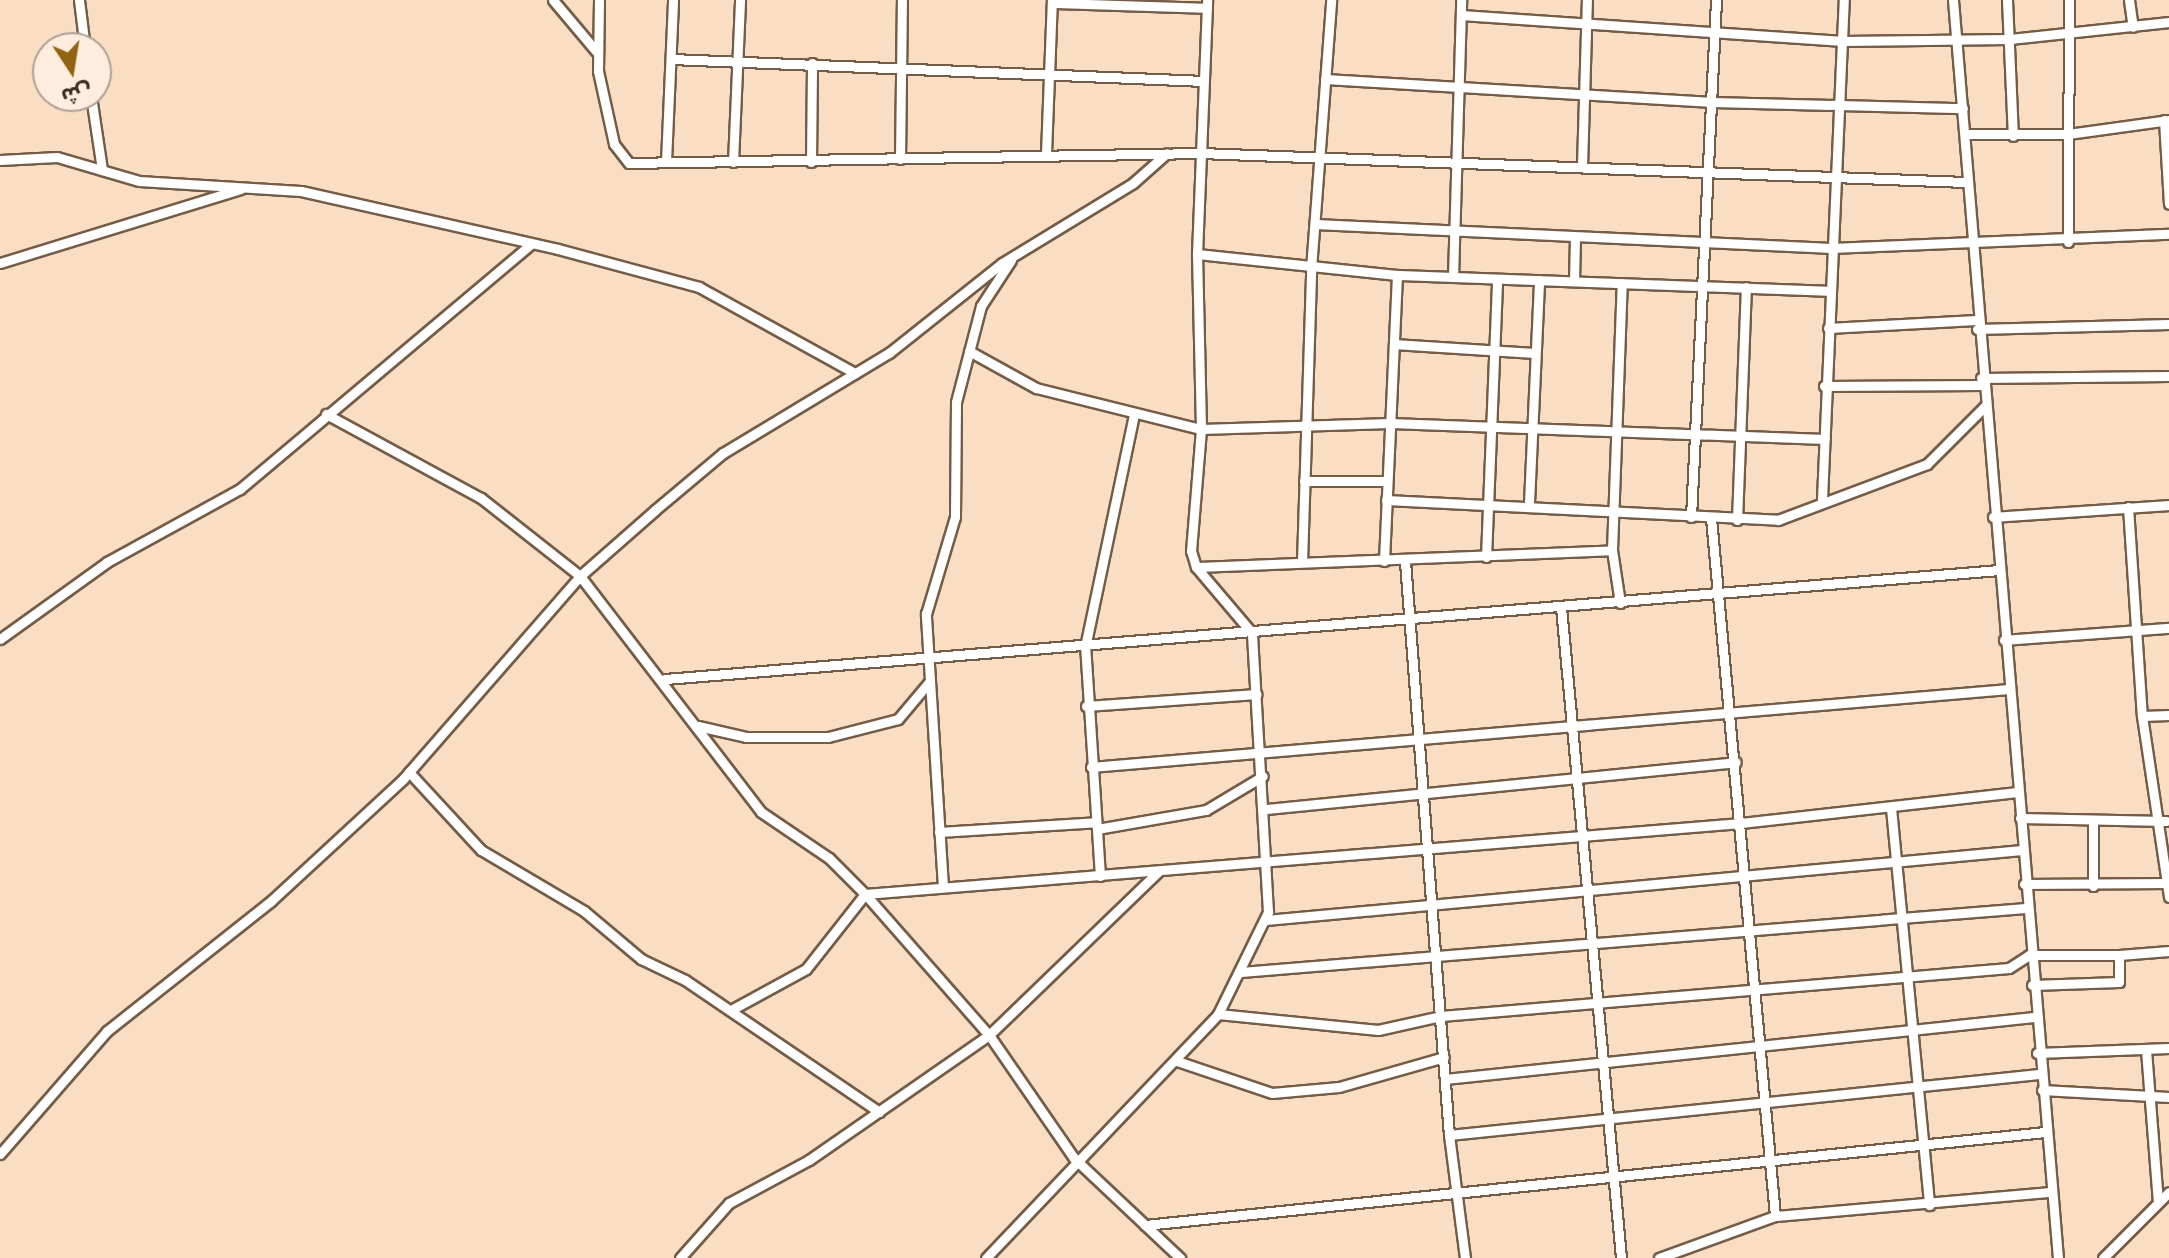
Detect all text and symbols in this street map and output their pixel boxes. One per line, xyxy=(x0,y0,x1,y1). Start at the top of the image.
north arrow xyxy=(32,32,112,112)
text: ش xyxy=(59,78,94,110)

